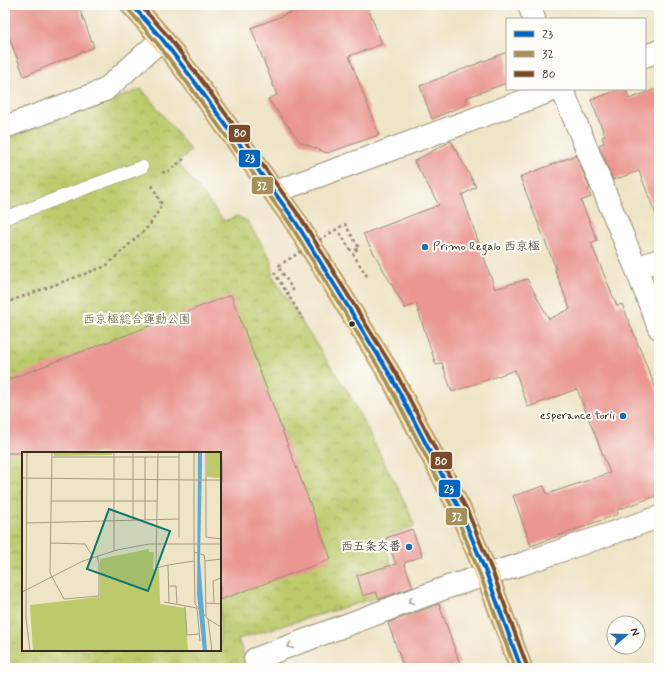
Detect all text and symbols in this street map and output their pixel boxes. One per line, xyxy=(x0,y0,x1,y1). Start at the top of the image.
legend xyxy=(506,18,646,90)
text: 23 xyxy=(542,27,553,43)
text: 32 xyxy=(542,47,554,63)
text: 80 xyxy=(542,67,556,83)
line badge: 80 xyxy=(228,124,251,143)
text: 80 xyxy=(234,127,246,141)
line badge: 23 xyxy=(238,149,261,168)
text: 23 xyxy=(245,152,255,166)
line badge: 32 xyxy=(251,176,274,195)
text: 32 xyxy=(257,180,268,194)
place label: Primo Regalo 西京極 xyxy=(433,239,540,256)
marker: Primo Regalo 西京極 xyxy=(420,242,430,252)
park label: 西京極総合運動公園 xyxy=(83,312,191,328)
unlabelled marker xyxy=(347,319,357,329)
place label: esperance torii xyxy=(540,408,615,424)
marker: esperance torii xyxy=(618,411,628,421)
line badge: 80 xyxy=(430,451,453,470)
inset map xyxy=(22,452,221,651)
text: 80 xyxy=(435,455,447,469)
line badge: 23 xyxy=(438,479,461,498)
text: 23 xyxy=(444,483,454,497)
line badge: 32 xyxy=(445,507,468,526)
text: 32 xyxy=(452,511,463,525)
place label: 西五条交番 xyxy=(341,539,401,555)
marker: 西五条交番 xyxy=(404,542,414,552)
one-way arrow xyxy=(408,596,415,604)
north arrow xyxy=(606,615,646,655)
text: N xyxy=(627,626,642,638)
one-way arrow xyxy=(286,642,293,650)

